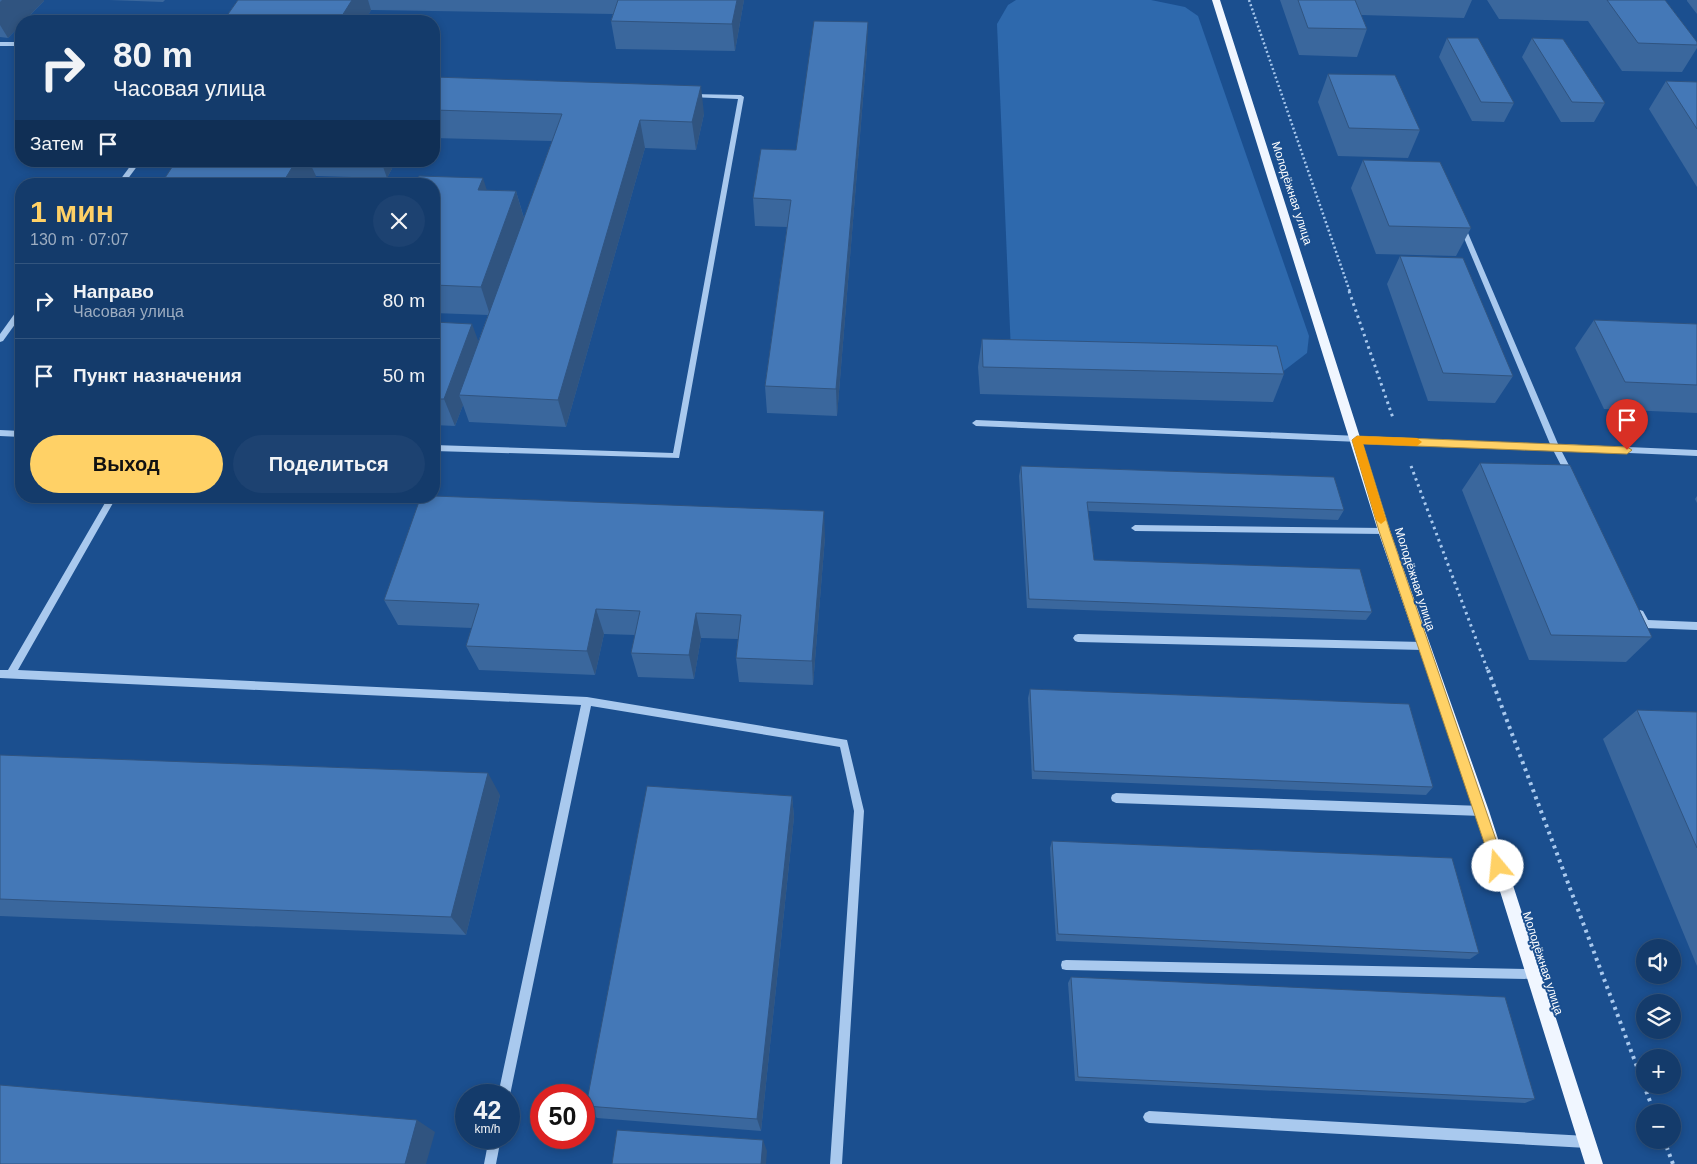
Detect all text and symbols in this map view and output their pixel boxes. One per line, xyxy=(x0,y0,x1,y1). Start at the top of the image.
icon: right xyxy=(30,35,95,100)
text: 80 m xyxy=(113,35,193,74)
text: Часовая улица xyxy=(113,76,266,101)
icon: arrive xyxy=(94,130,122,158)
text: Затем xyxy=(30,133,84,154)
street label: Молодёжная улица xyxy=(1269,140,1315,247)
text: 1 мин xyxy=(30,195,114,228)
button: close xyxy=(373,195,425,247)
text: 130 m · 07:07 xyxy=(30,231,129,248)
text: Направо xyxy=(73,281,154,302)
icon: right xyxy=(30,287,58,315)
text: 80 m xyxy=(383,290,425,311)
text: Часовая улица xyxy=(73,303,184,320)
icon: arrive xyxy=(30,362,58,390)
text: Пункт назначения xyxy=(73,365,242,386)
text: 50 m xyxy=(383,365,425,386)
pin xyxy=(1606,399,1648,450)
icon: arrive xyxy=(1613,406,1641,434)
button: Выход xyxy=(30,435,223,493)
button: Поделиться xyxy=(233,435,425,493)
street label: Молодёжная улица xyxy=(1392,526,1438,633)
position arrow xyxy=(1471,839,1523,891)
street label: Молодёжная улица xyxy=(1520,910,1566,1017)
map controls xyxy=(1636,939,1681,1149)
button: sound xyxy=(1636,939,1681,984)
button: layers xyxy=(1636,994,1681,1039)
button: + xyxy=(1636,1049,1681,1094)
speed limit sign: 50 xyxy=(530,1084,595,1149)
text: 42 xyxy=(474,1096,501,1124)
button: − xyxy=(1636,1104,1681,1149)
text: km/h xyxy=(474,1122,501,1136)

